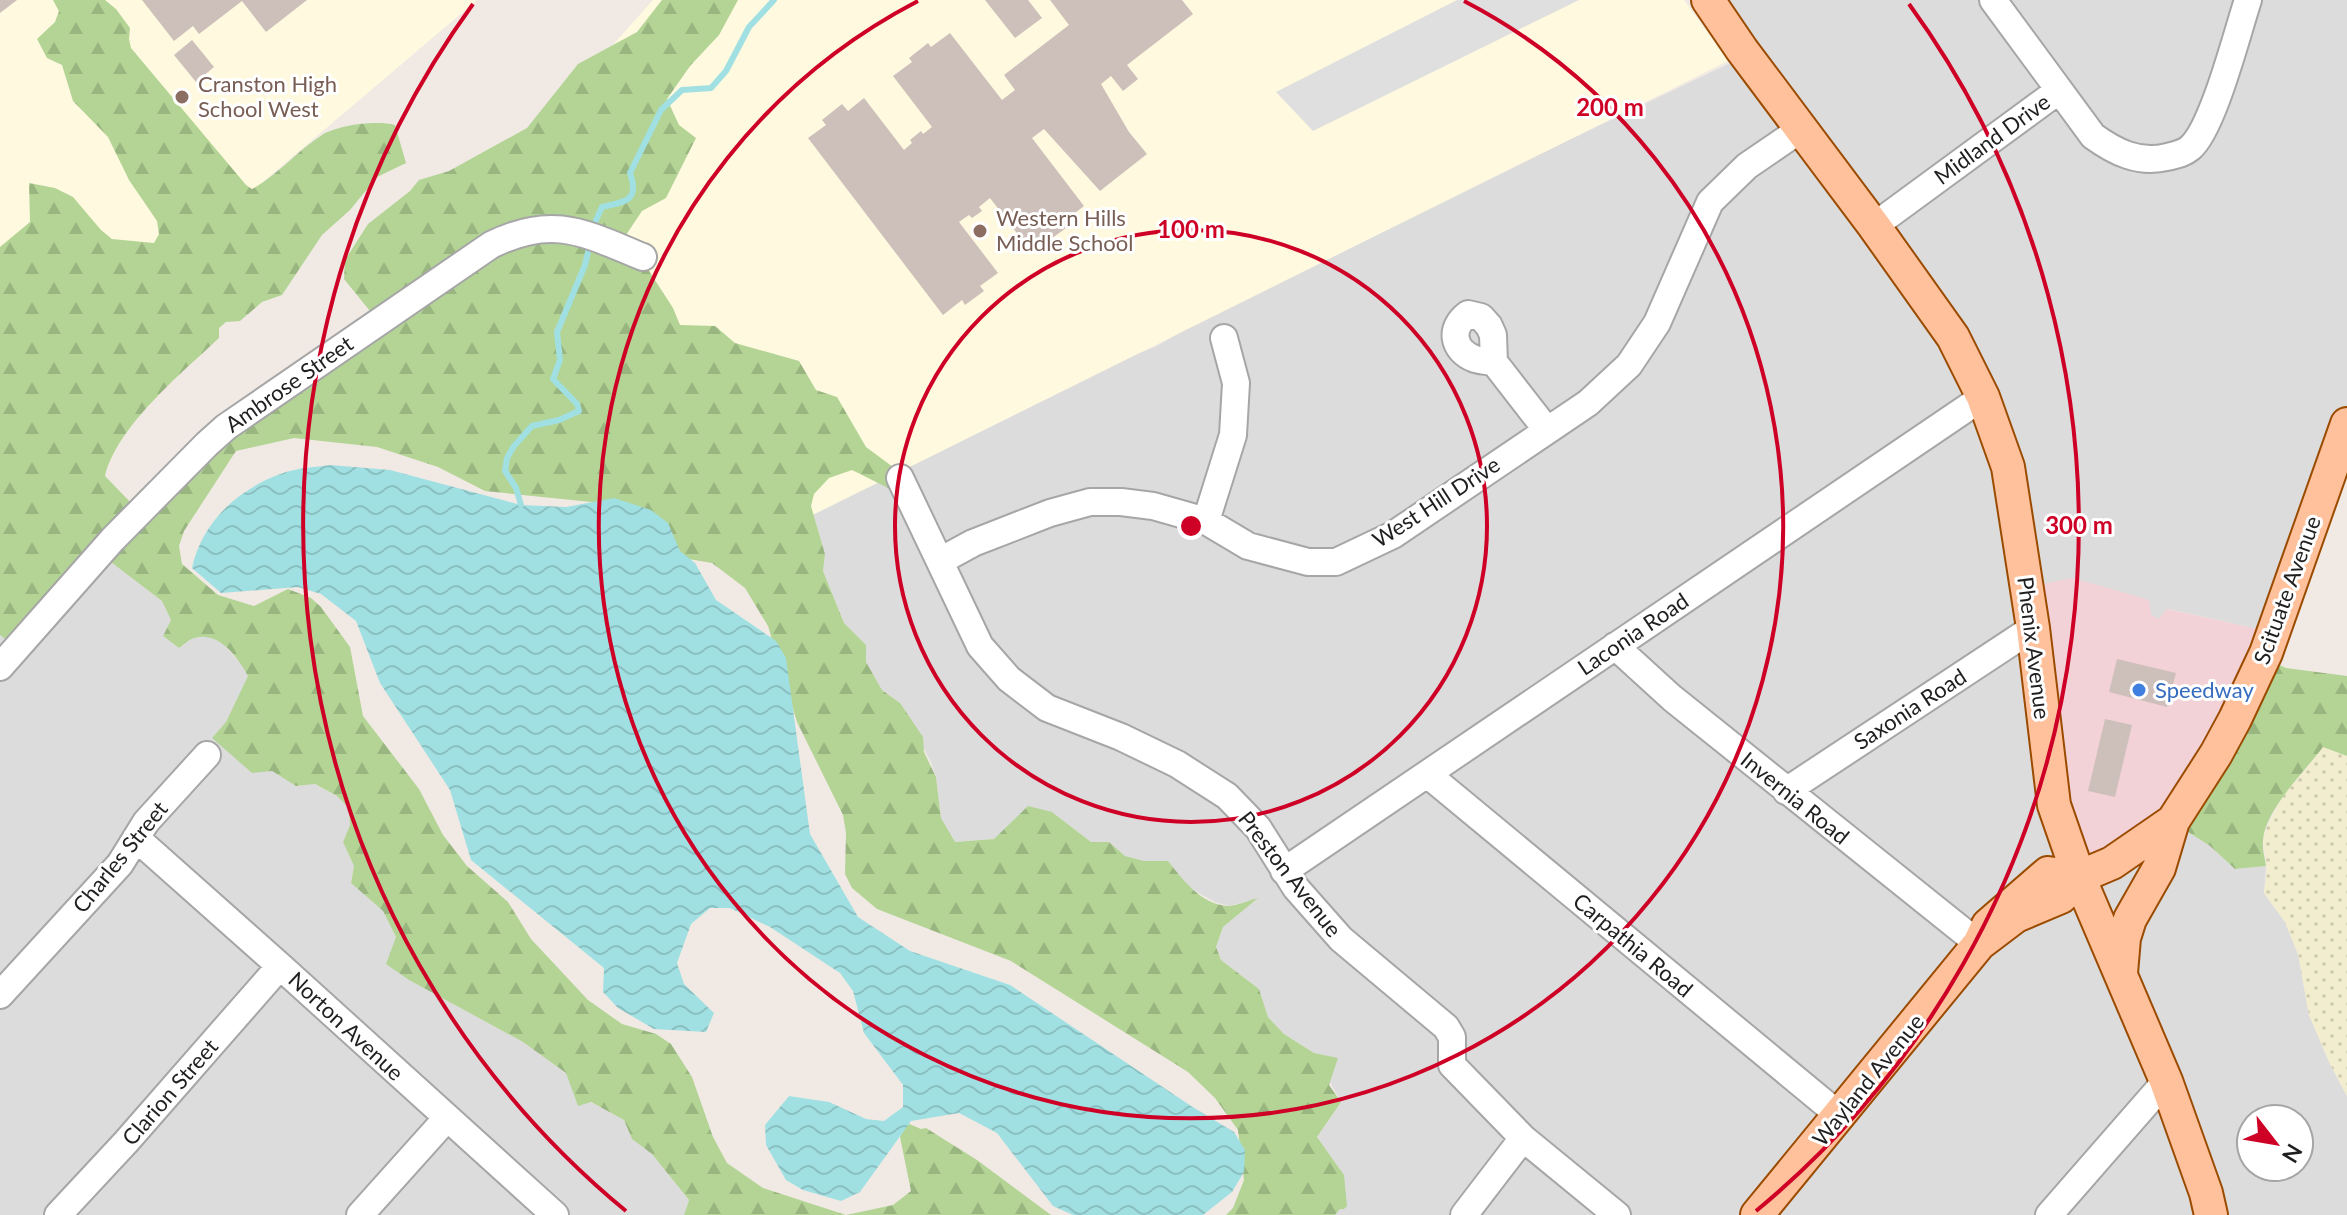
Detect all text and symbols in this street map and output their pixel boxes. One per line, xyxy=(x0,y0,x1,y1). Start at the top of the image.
place label: Cranston High School West xyxy=(198,70,337,122)
marker: Cranston High School West xyxy=(173,88,191,106)
street label: Midland Drive xyxy=(1928,88,2055,190)
text: 200 m xyxy=(1576,92,1644,121)
place label: Western Hills Middle School xyxy=(996,204,1133,256)
text: 100 m xyxy=(1157,214,1225,243)
marker: Western Hills Middle School xyxy=(971,222,989,240)
street label: Ambrose Street xyxy=(220,329,358,438)
street label: West Hill Drive xyxy=(1367,450,1505,553)
text: 300 m xyxy=(2045,510,2113,539)
centre of rings xyxy=(1177,512,1205,540)
street label: Scituate Avenue xyxy=(2247,512,2326,668)
street label: Phenix Avenue xyxy=(2012,575,2057,721)
street label: Laconia Road xyxy=(1572,587,1693,681)
street label: Saxonia Road xyxy=(1848,662,1971,755)
place label: Speedway xyxy=(2155,676,2254,703)
marker: Speedway xyxy=(2130,681,2148,699)
street label: Invernia Road xyxy=(1736,746,1855,850)
street label: Charles Street xyxy=(66,795,173,918)
street label: Preston Avenue xyxy=(1233,805,1348,942)
street label: Carpathia Road xyxy=(1568,887,1699,1002)
street label: Norton Avenue xyxy=(283,966,409,1086)
street label: Wayland Avenue xyxy=(1806,1008,1929,1151)
street label: Clarion Street xyxy=(116,1033,223,1150)
north arrow xyxy=(2235,1103,2315,1183)
text: N xyxy=(2277,1139,2309,1168)

